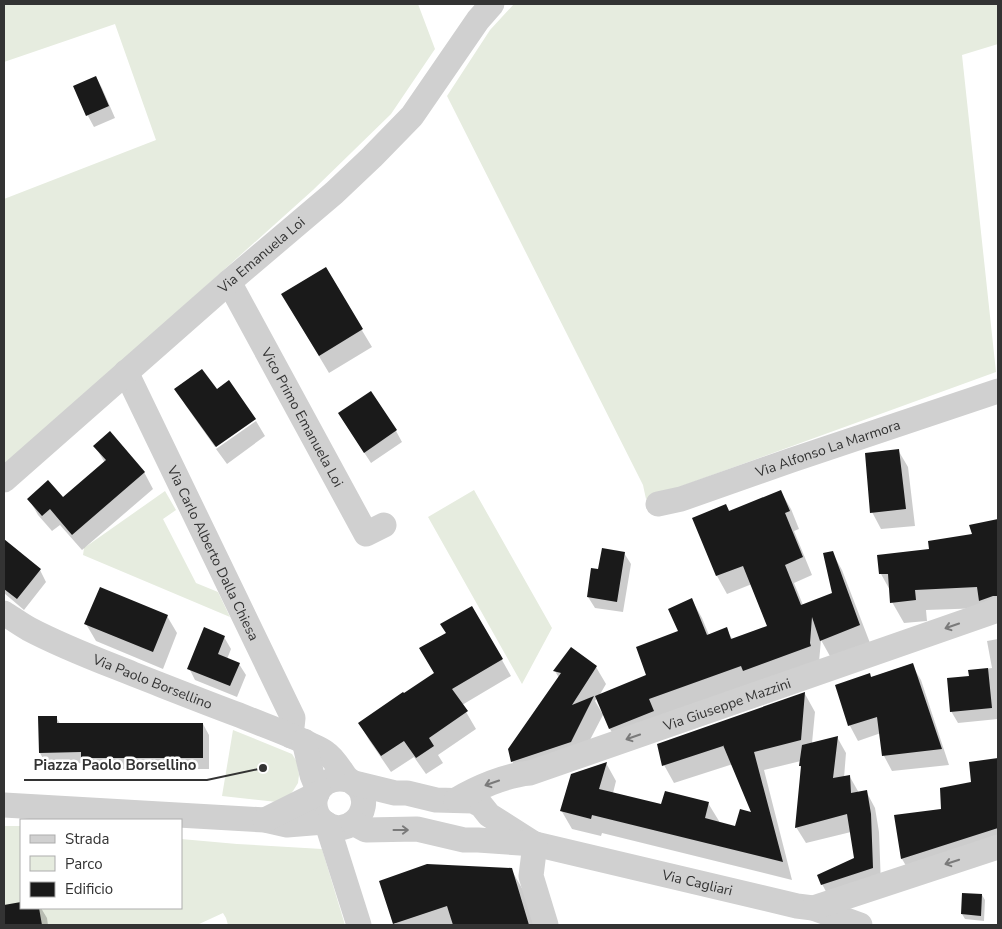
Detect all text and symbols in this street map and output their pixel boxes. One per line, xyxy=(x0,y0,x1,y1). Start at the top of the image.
street label: Via Emanuela Loi xyxy=(213,213,309,298)
street label: Vico Primo Emanuela Loi xyxy=(256,344,348,490)
street label: Via Alfonso La Marmora xyxy=(752,415,903,482)
street label: Via Carlo Alberto Dalla Chiesa xyxy=(162,462,263,644)
one-way arrow xyxy=(945,622,960,631)
street label: Via Paolo Borsellino xyxy=(89,650,215,714)
street label: Via Giuseppe Mazzini xyxy=(660,674,793,736)
one-way arrow xyxy=(626,733,642,742)
callout: Piazza Paolo Borsellino xyxy=(24,750,207,780)
text: Piazza Paolo Borsellino xyxy=(34,755,197,775)
one-way arrow xyxy=(485,779,500,788)
legend xyxy=(20,819,182,909)
one-way arrow xyxy=(392,825,408,835)
text: Strada xyxy=(65,829,109,849)
text: Parco xyxy=(65,854,103,874)
one-way arrow xyxy=(945,858,960,867)
street label: Via Cagliari xyxy=(659,865,734,900)
text: Edificio xyxy=(65,879,113,899)

